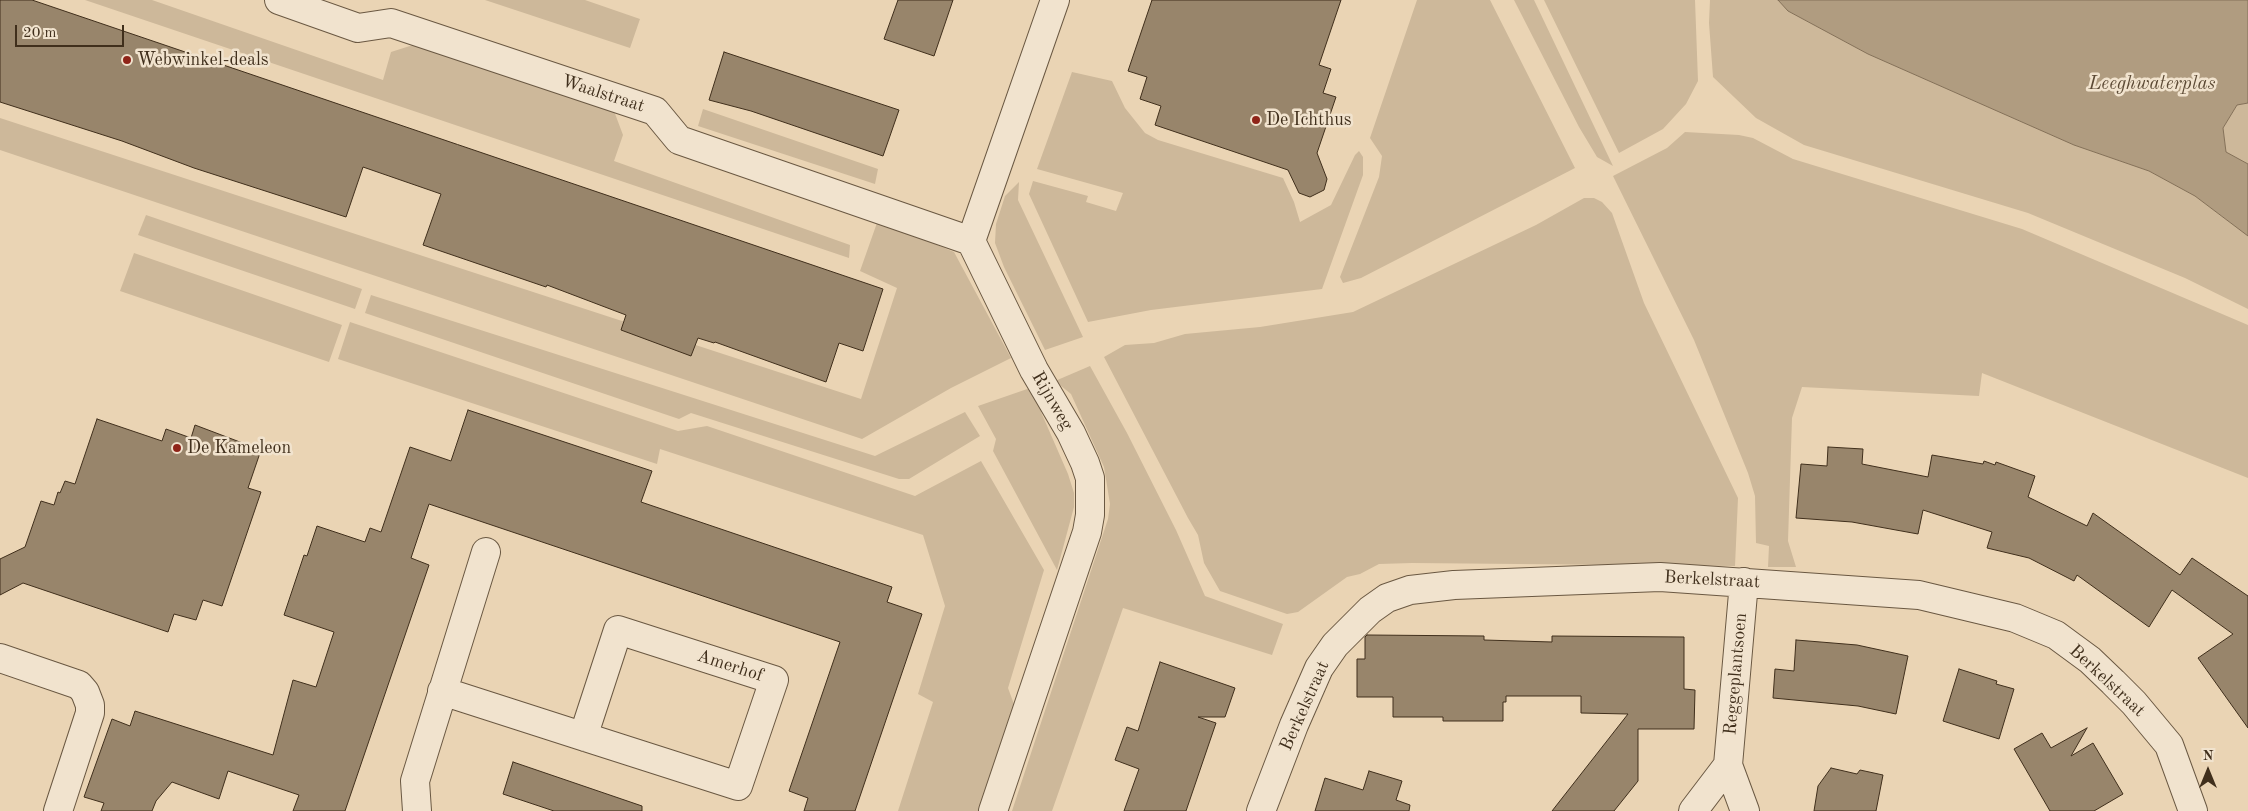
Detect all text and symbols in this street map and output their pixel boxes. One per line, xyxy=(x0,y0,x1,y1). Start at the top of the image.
scale bar xyxy=(18,15,126,47)
text: 20 m xyxy=(23,26,57,41)
place label: Webwinkel-deals xyxy=(137,49,269,71)
marker: Webwinkel-deals xyxy=(121,54,133,66)
street label: Waalstraat xyxy=(559,70,647,118)
water label: Leeghwaterplas xyxy=(2088,73,2216,95)
place label: De Ichthus xyxy=(1266,109,1352,131)
marker: De Ichthus xyxy=(1250,114,1262,126)
street label: Rijnweg xyxy=(1027,368,1077,434)
place label: De Kameleon xyxy=(187,437,291,459)
marker: De Kameleon xyxy=(171,442,183,454)
street label: Berkelstraat xyxy=(1663,567,1761,593)
street label: Reggeplantsoen xyxy=(1720,612,1752,736)
street label: Berkelstraat xyxy=(2064,640,2150,722)
street label: Amerhof xyxy=(694,645,766,687)
street label: Berkelstraat xyxy=(1276,658,1334,754)
north arrow xyxy=(2183,746,2233,796)
text: N xyxy=(2203,749,2213,763)

